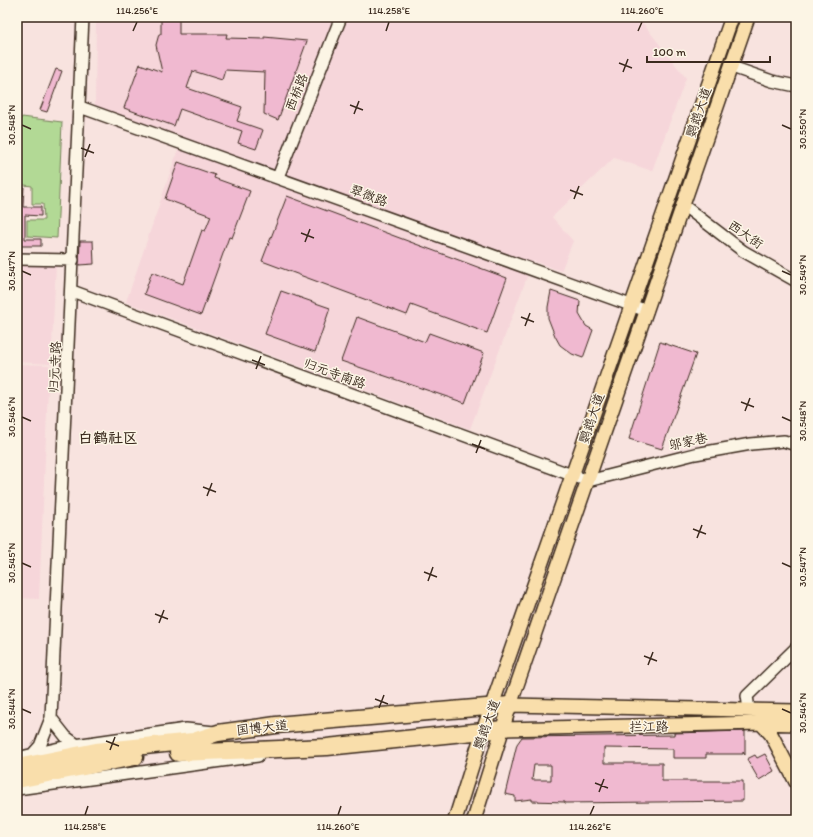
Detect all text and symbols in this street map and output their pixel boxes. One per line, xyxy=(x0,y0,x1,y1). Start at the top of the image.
text: 114.256°E xyxy=(116,4,158,17)
text: 114.258°E xyxy=(368,4,411,17)
text: 114.260°E xyxy=(621,4,664,17)
scale bar xyxy=(647,38,770,64)
text: 100 m xyxy=(653,45,686,59)
street label: 西桥路 xyxy=(282,71,311,113)
street label: 鹦鹉大道 xyxy=(683,85,714,139)
text: 30.548°N xyxy=(5,104,18,145)
text: 30.550°N xyxy=(796,109,809,149)
street label: 翠微路 xyxy=(348,182,390,209)
street label: 西大街 xyxy=(725,217,766,252)
text: 30.547°N xyxy=(5,251,18,291)
text: 30.549°N xyxy=(796,255,809,295)
street label: 归元寺路 xyxy=(46,341,63,393)
street label: 归元寺南路 xyxy=(302,355,368,392)
street label: 鹦鹉大道 xyxy=(576,391,607,445)
text: 30.546°N xyxy=(5,397,18,437)
text: 30.548°N xyxy=(796,400,809,441)
district label: 白鹤社区 xyxy=(78,429,138,447)
street label: 邬家巷 xyxy=(667,430,709,453)
text: 30.545°N xyxy=(5,543,18,583)
text: 30.547°N xyxy=(796,547,809,587)
text: 30.544°N xyxy=(5,688,18,730)
text: 30.546°N xyxy=(796,693,809,733)
street label: 鹦鹉大道 xyxy=(471,697,502,751)
street label: 国博大道 xyxy=(235,717,289,738)
street label: 拦江路 xyxy=(629,719,669,734)
text: 114.258°E xyxy=(64,820,107,833)
text: 114.260°E xyxy=(317,820,360,833)
text: 114.262°E xyxy=(569,820,611,833)

